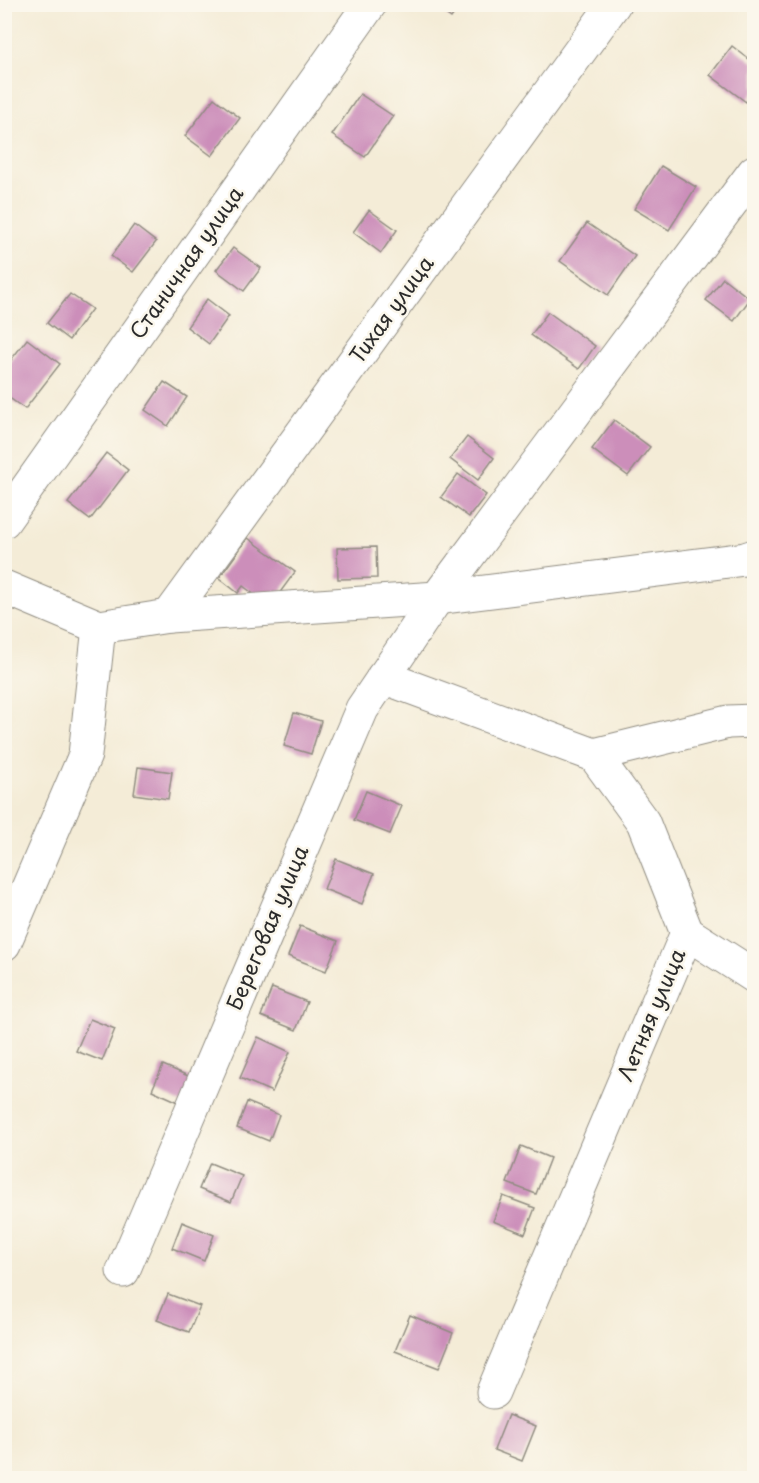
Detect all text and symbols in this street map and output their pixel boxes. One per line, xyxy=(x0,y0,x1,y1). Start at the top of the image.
street label: Станичная улица xyxy=(121,178,251,345)
street label: Тихая улица xyxy=(340,248,441,369)
street label: Береговая улица xyxy=(217,839,316,1015)
street label: Летняя улица xyxy=(608,942,693,1085)

